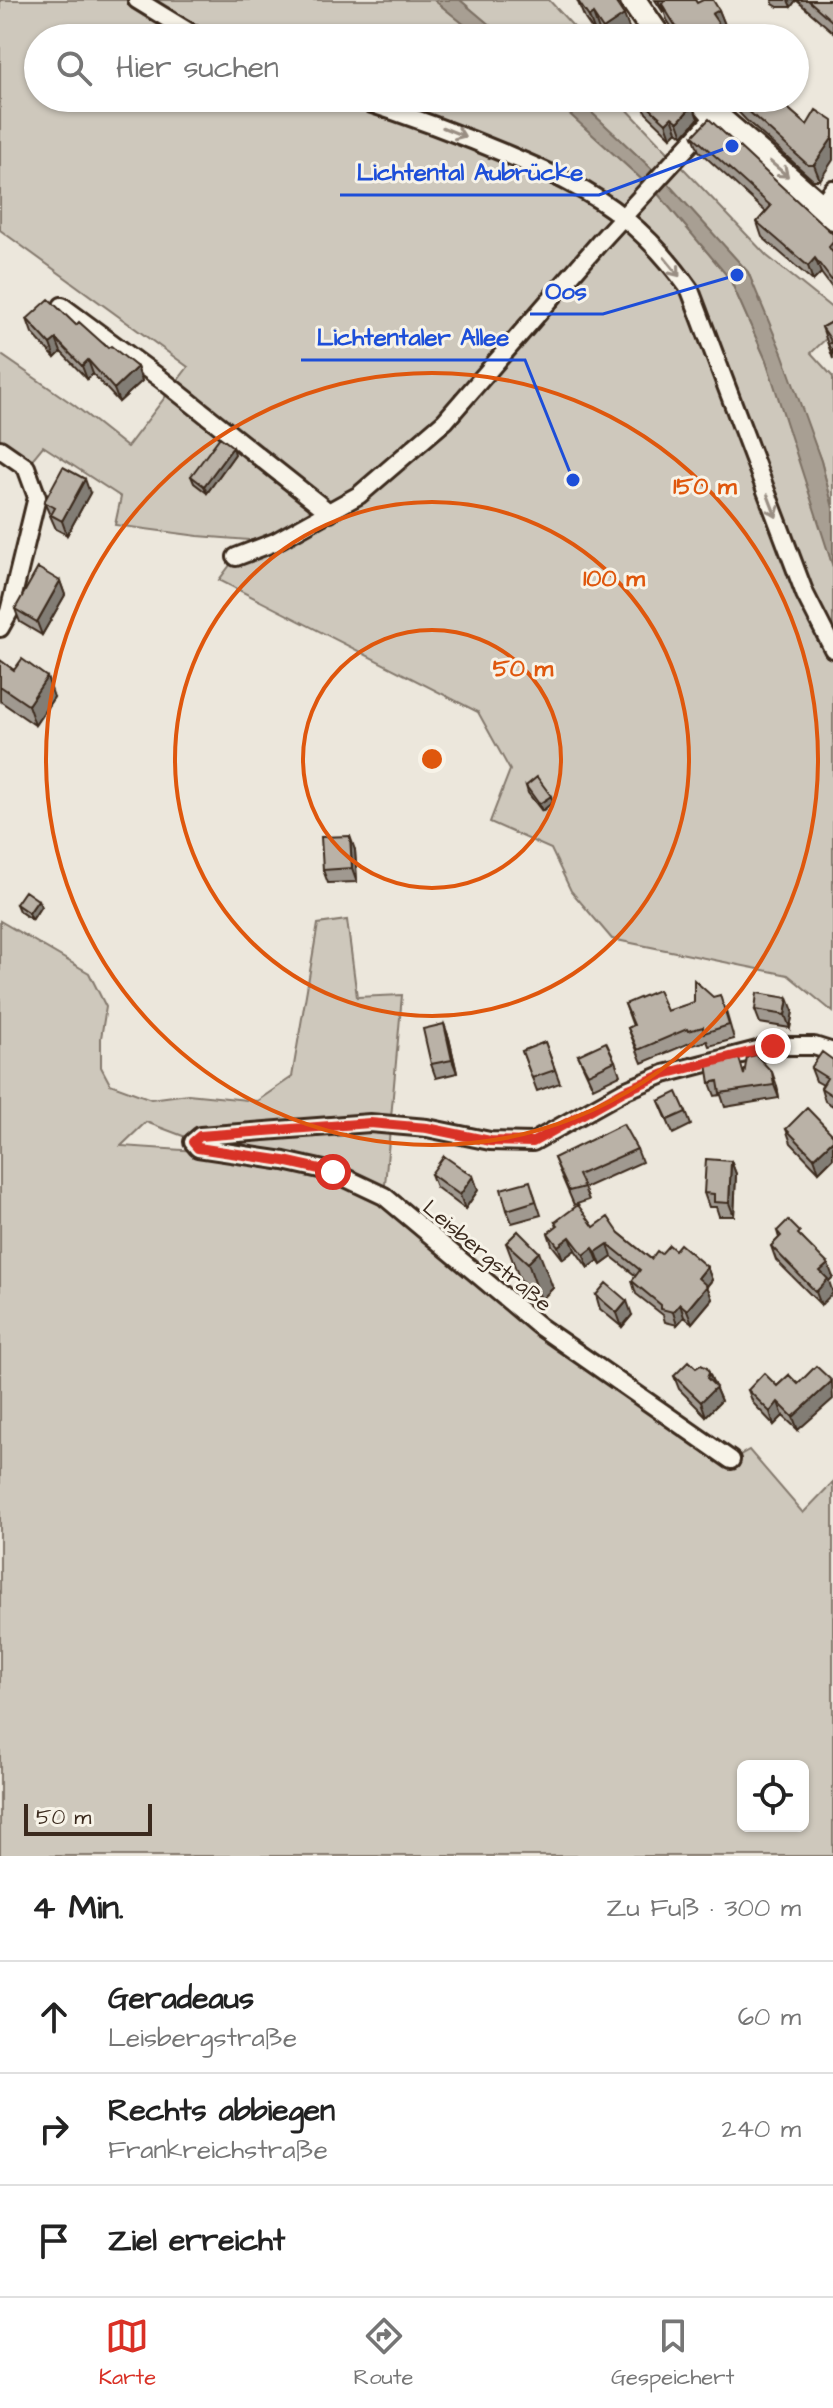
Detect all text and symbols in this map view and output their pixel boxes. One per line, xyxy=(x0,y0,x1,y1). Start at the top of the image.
search box xyxy=(24,24,809,112)
icon: search xyxy=(52,46,96,90)
text: Hier suchen xyxy=(116,47,279,89)
one-way arrow xyxy=(441,126,466,140)
callout: Lichtental Aubrücke xyxy=(340,147,599,195)
text: Lichtental Aubrücke xyxy=(357,156,583,190)
one-way arrow xyxy=(768,160,789,178)
one-way arrow xyxy=(664,256,681,277)
callout: Oos xyxy=(530,266,603,314)
text: Oos xyxy=(545,275,587,309)
callout: Lichtentaler Allee xyxy=(301,312,525,360)
text: Lichtentaler Allee xyxy=(317,321,509,355)
text: 150 m xyxy=(673,470,737,504)
one-way arrow xyxy=(765,493,780,518)
text: 100 m xyxy=(583,562,645,596)
text: 50 m xyxy=(493,652,554,686)
centre of rings xyxy=(418,745,446,773)
route end xyxy=(755,1028,791,1064)
route start xyxy=(315,1154,351,1190)
street label: Leisbergstraße xyxy=(415,1193,558,1320)
map controls xyxy=(737,1760,809,1832)
button: locate xyxy=(737,1760,809,1832)
scale bar xyxy=(24,1800,152,1836)
text: 50 m xyxy=(36,1802,91,1833)
text: 4 Min. xyxy=(32,1884,124,1932)
text: Zu Fuß · 300 m xyxy=(606,1890,801,1926)
text: Geradeaus xyxy=(108,1978,254,2020)
icon: ahead xyxy=(32,1995,76,2039)
text: 60 m xyxy=(738,1999,801,2035)
text: Leisbergstraße xyxy=(108,2020,297,2056)
text: Rechts abbiegen xyxy=(108,2090,335,2132)
icon: right xyxy=(32,2107,76,2151)
text: 240 m xyxy=(721,2111,801,2147)
text: Frankreichstraße xyxy=(108,2132,328,2168)
icon: arrive xyxy=(32,2219,76,2263)
text: Ziel erreicht xyxy=(108,2220,285,2262)
tab: Karte xyxy=(99,2314,156,2393)
tab: Route xyxy=(353,2314,414,2393)
tab: Gespeichert xyxy=(611,2314,734,2393)

